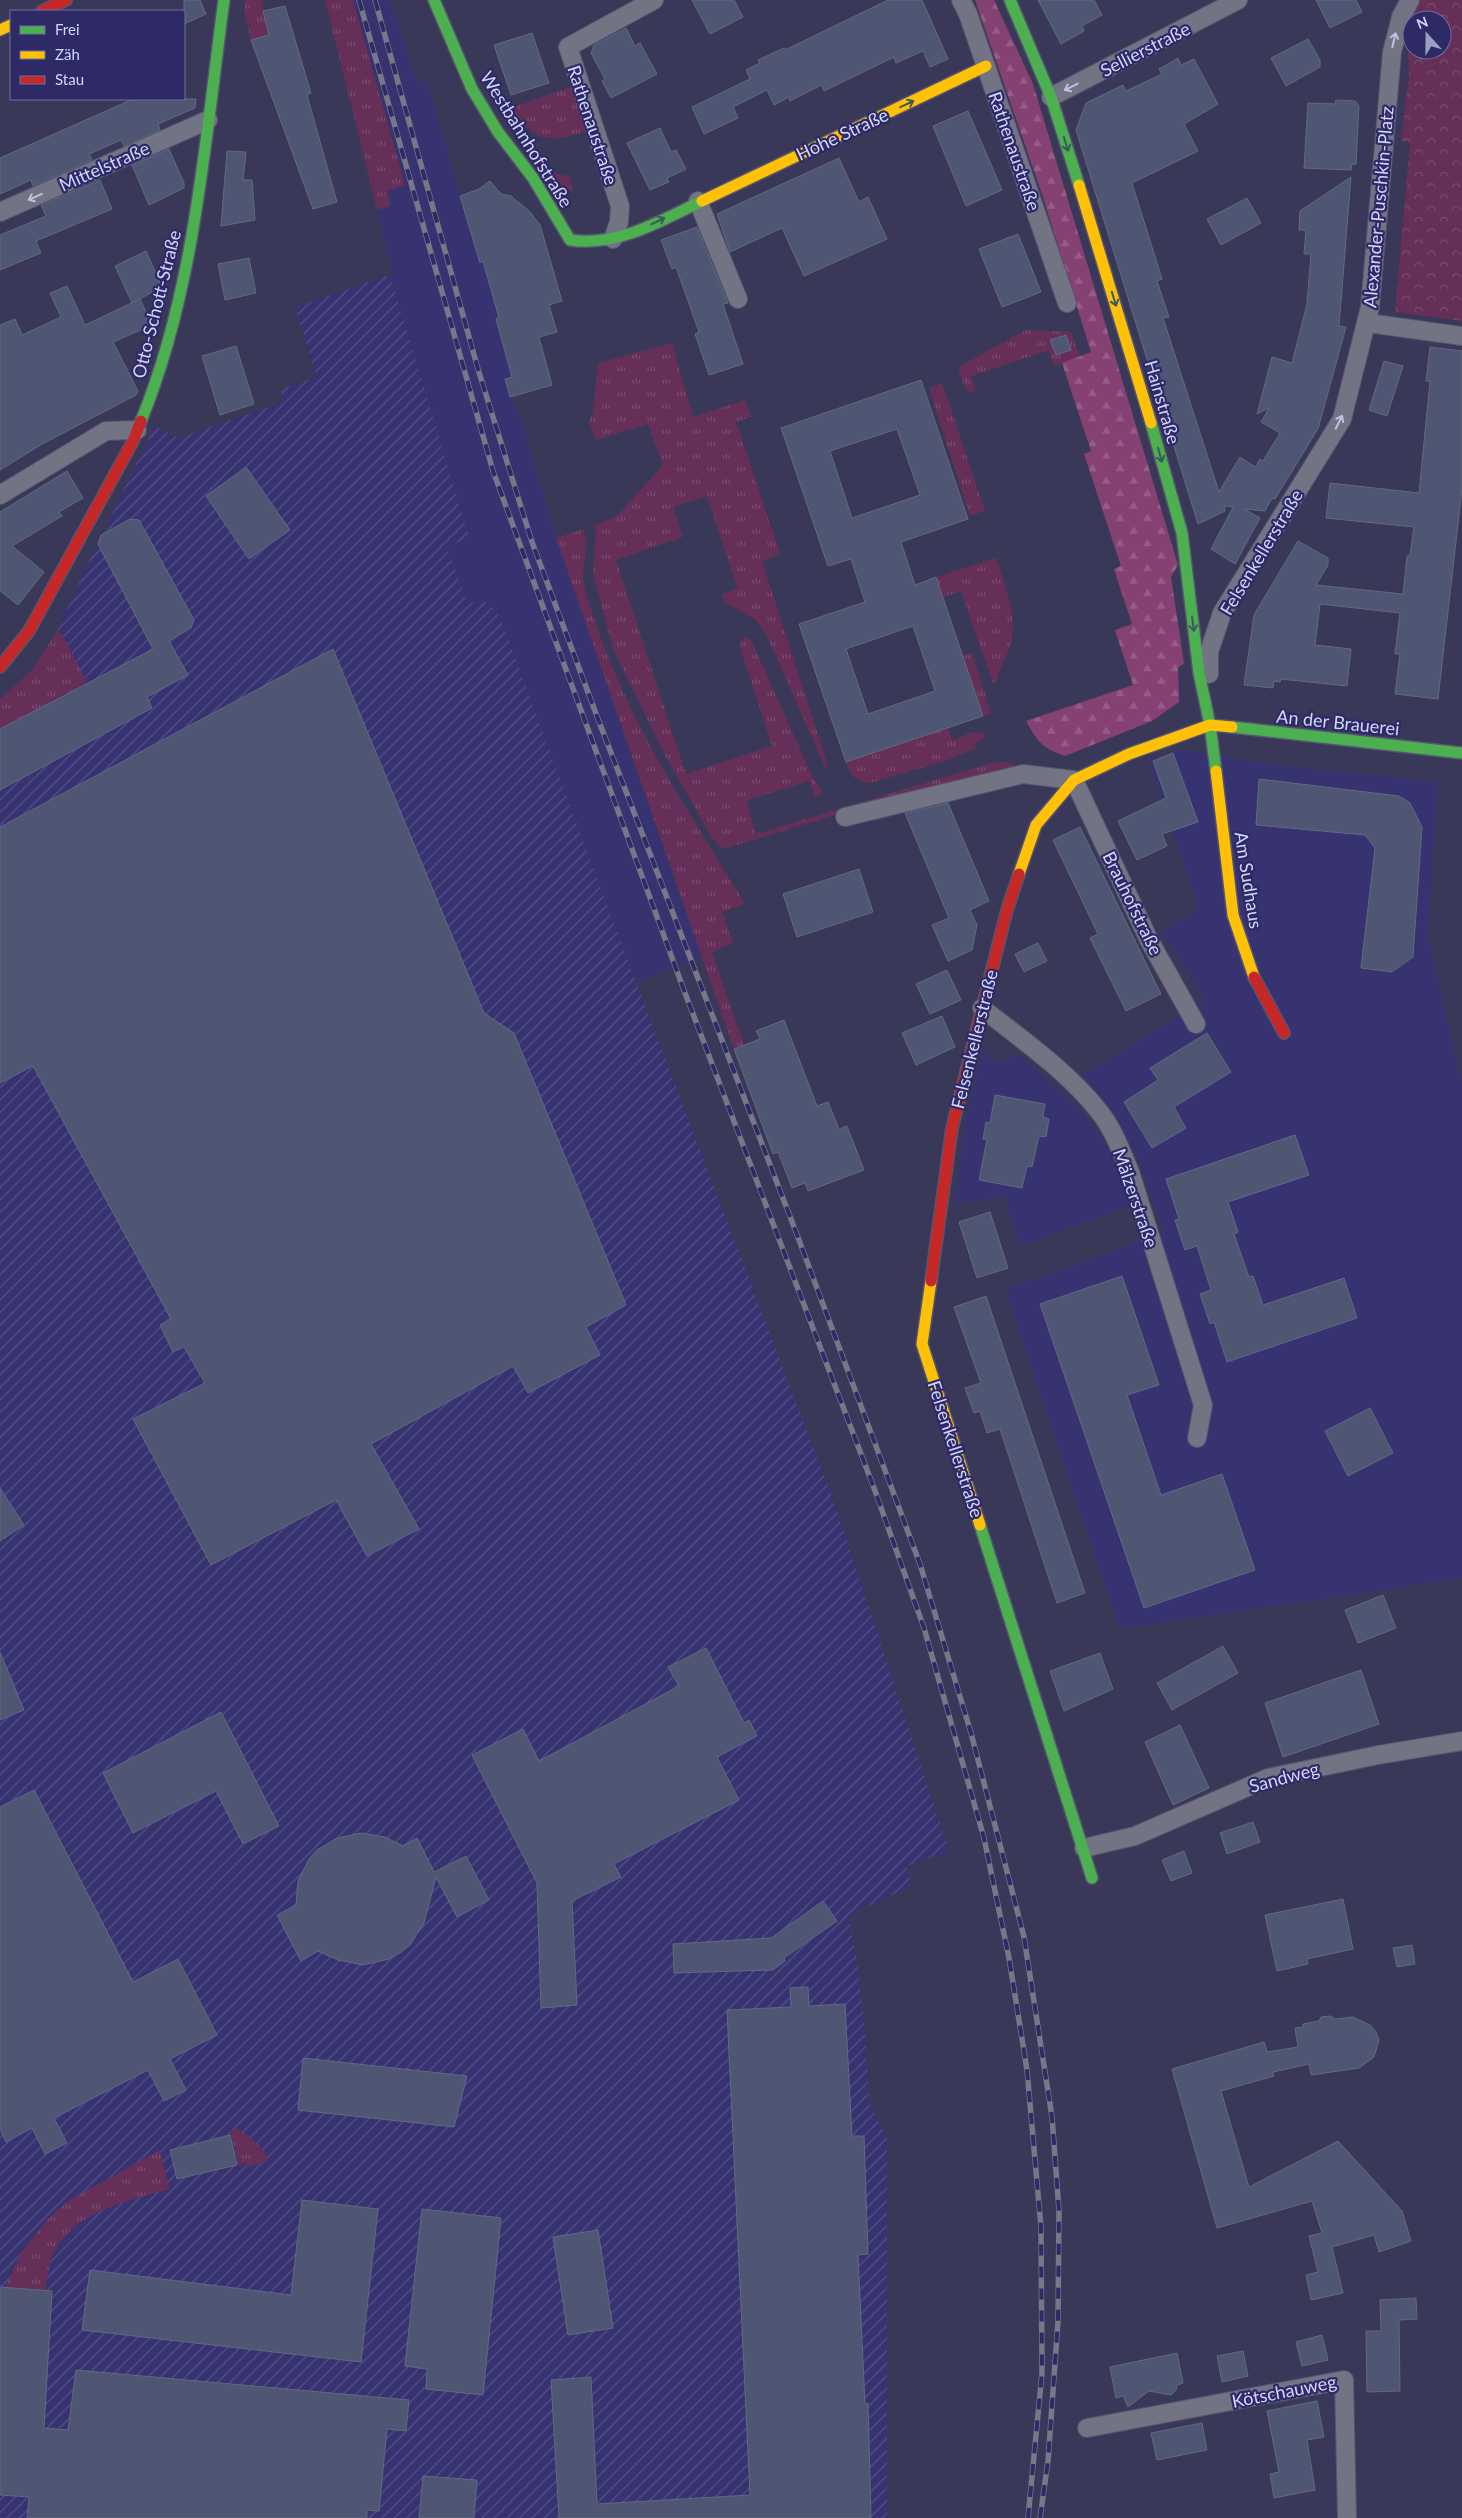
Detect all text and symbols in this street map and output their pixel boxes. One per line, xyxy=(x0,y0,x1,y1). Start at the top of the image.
legend xyxy=(10,10,185,100)
north arrow xyxy=(1402,10,1452,60)
text: N xyxy=(1414,13,1430,32)
street label: Sellierstraße xyxy=(1097,17,1193,81)
text: Frei xyxy=(55,20,80,38)
one-way arrow xyxy=(1390,32,1399,48)
text: Zäh xyxy=(55,45,80,63)
street label: Rathenaustraße xyxy=(563,62,623,188)
street label: Westbahnhofstraße xyxy=(476,67,578,211)
text: Stau xyxy=(55,70,84,88)
one-way arrow xyxy=(1064,83,1079,92)
street label: Rathenaustraße xyxy=(984,89,1046,213)
one-way arrow xyxy=(899,98,914,108)
street label: Hohe Straße xyxy=(793,103,891,165)
street label: Alexander-Puschkin-Platz xyxy=(1358,105,1398,309)
one-way arrow xyxy=(1061,135,1071,151)
street label: Mittelstraße xyxy=(55,136,153,196)
one-way arrow xyxy=(28,192,43,202)
one-way arrow xyxy=(650,216,665,225)
street label: Otto-Schott-Straße xyxy=(127,228,185,380)
one-way arrow xyxy=(1110,290,1119,306)
street label: Hainstraße xyxy=(1141,357,1185,447)
one-way arrow xyxy=(1334,414,1344,429)
one-way arrow xyxy=(1156,446,1165,462)
street label: Felsenkellerstraße xyxy=(1215,485,1307,619)
one-way arrow xyxy=(1188,615,1198,631)
street label: An der Brauerei xyxy=(1275,705,1401,739)
street label: Am Sudhaus xyxy=(1230,830,1268,930)
street label: Brauhofstraße xyxy=(1098,848,1168,958)
street label: Felsenkellerstraße xyxy=(946,967,1002,1111)
street label: Mälzerstraße xyxy=(1109,1146,1163,1250)
street label: Felsenkellerstraße xyxy=(923,1378,989,1520)
street label: Sandweg xyxy=(1247,1757,1321,1797)
street label: Kötschauweg xyxy=(1230,2370,1338,2412)

